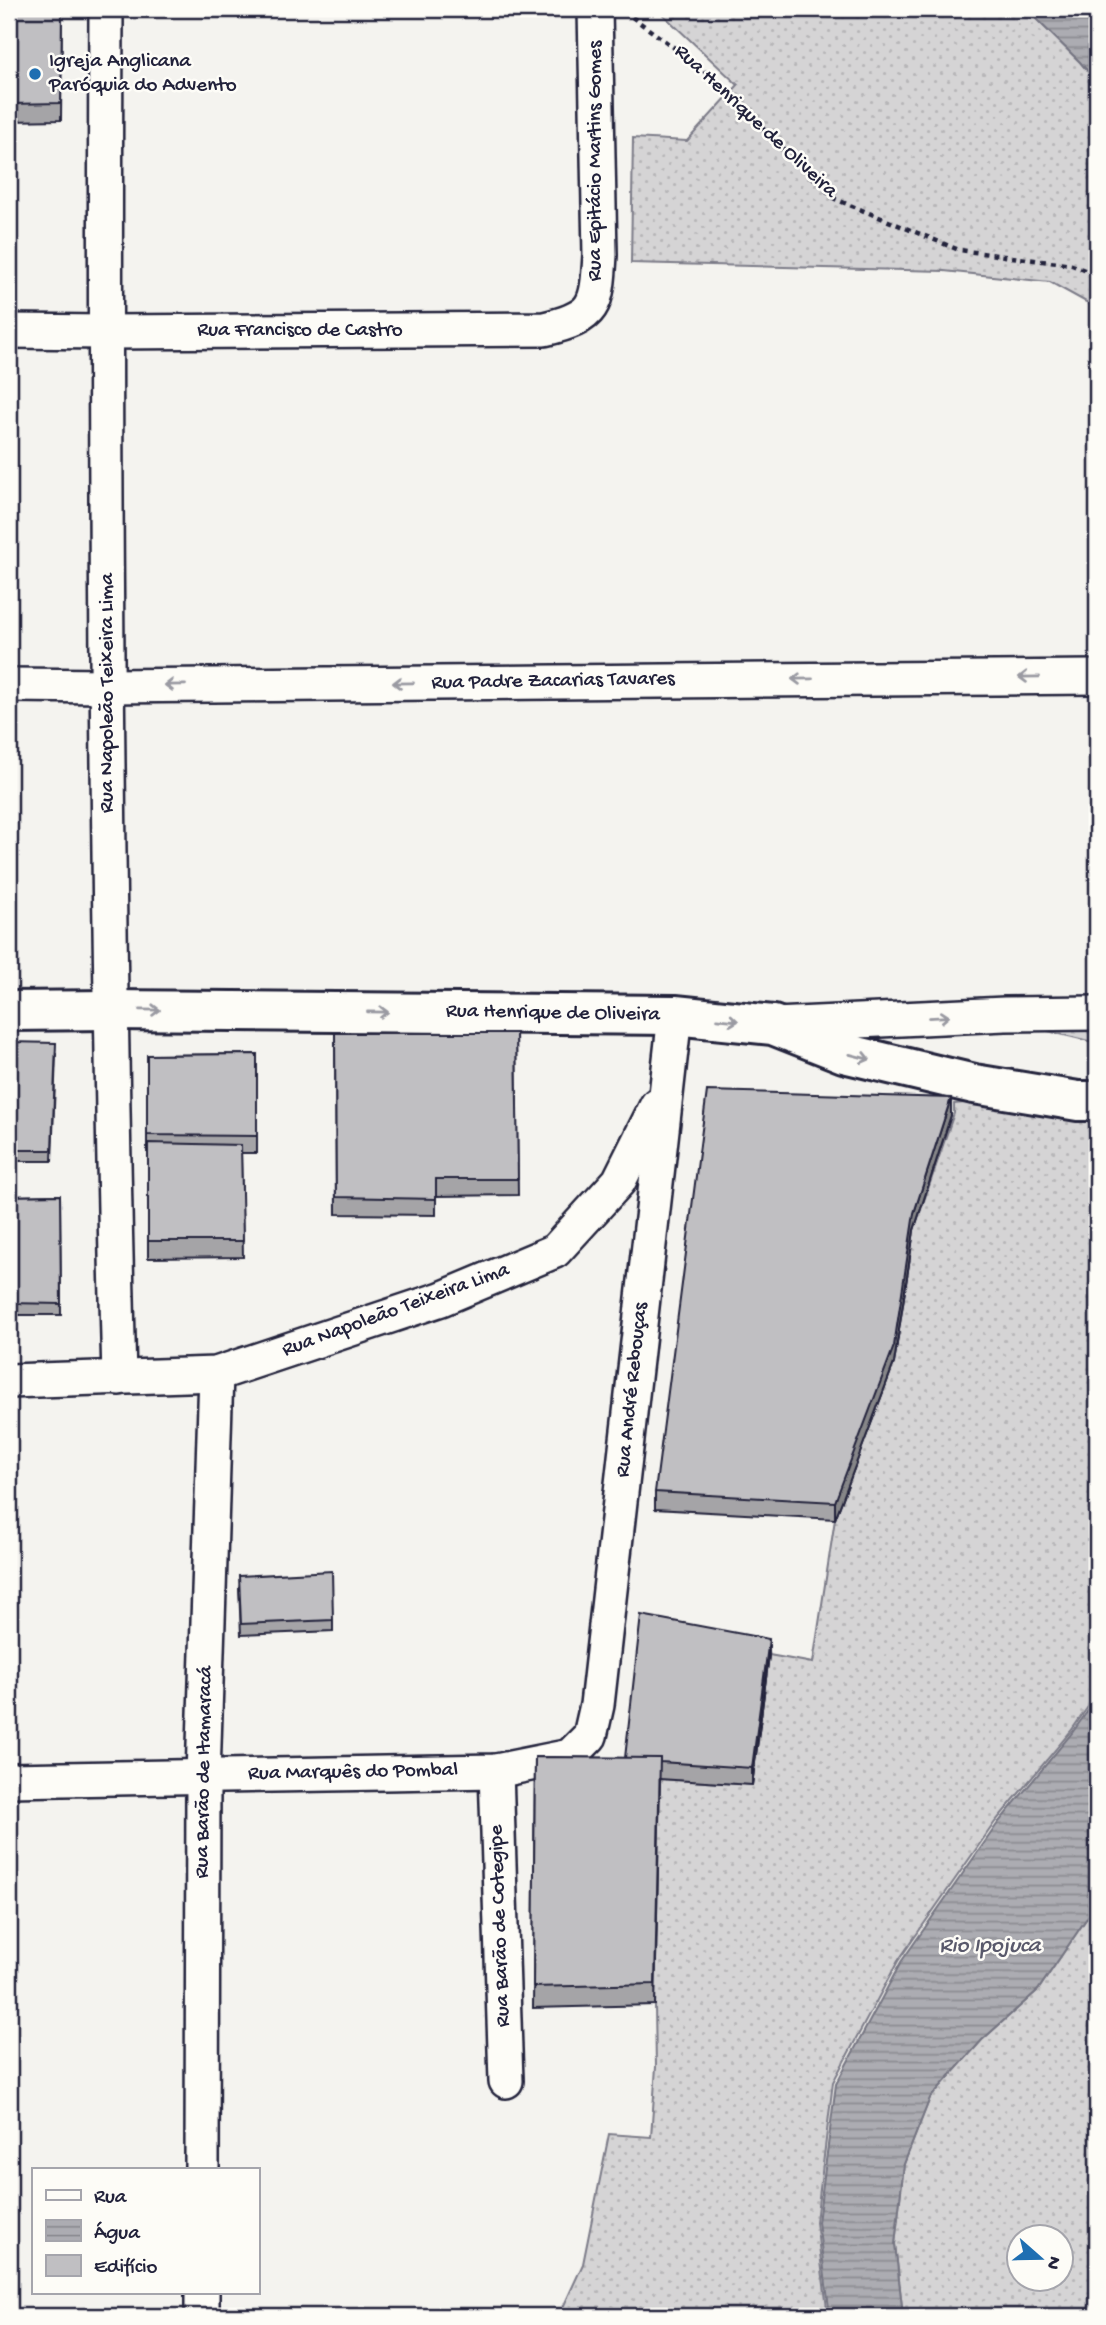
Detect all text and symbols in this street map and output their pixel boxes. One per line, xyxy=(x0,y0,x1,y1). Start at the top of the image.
street label: Rua Epitácio Martins Gomes xyxy=(584,40,609,281)
street label: Rua Henrique de Oliveira xyxy=(668,40,843,205)
place label: Igreja Anglicana Paróquia do Advento xyxy=(48,50,237,99)
marker: Igreja Anglicana Paróquia do Advento xyxy=(27,66,43,82)
street label: Rua Francisco de Castro xyxy=(197,319,403,344)
street label: Rua Napoleão Teixeira Lima xyxy=(96,572,121,813)
street label: Rua Padre Zacarias Tavares xyxy=(431,667,676,697)
one-way arrow xyxy=(1018,670,1041,684)
one-way arrow xyxy=(790,672,813,686)
one-way arrow xyxy=(391,676,414,690)
one-way arrow xyxy=(164,679,187,692)
street label: Rua Henrique de Oliveira xyxy=(446,1000,662,1028)
one-way arrow xyxy=(139,1003,162,1017)
one-way arrow xyxy=(366,1005,389,1019)
one-way arrow xyxy=(927,1010,950,1023)
one-way arrow xyxy=(716,1014,739,1027)
one-way arrow xyxy=(848,1050,871,1064)
street label: Rua Napoleão Teixeira Lima xyxy=(279,1258,514,1364)
street label: Rua André Rebouças xyxy=(611,1300,655,1479)
street label: Rua Barão de Itamaracá xyxy=(191,1664,219,1879)
street label: Rua Marquês do Pombal xyxy=(248,1759,458,1787)
street label: Rua Barão de Cotegipe xyxy=(485,1823,517,2028)
water label: Rio Ipojuca xyxy=(939,1933,1042,1960)
legend xyxy=(32,2168,259,2294)
text: Rua xyxy=(94,2186,128,2211)
text: Água xyxy=(94,2221,141,2247)
north arrow xyxy=(1004,2224,1074,2294)
text: N xyxy=(1040,2253,1066,2272)
text: Edifício xyxy=(94,2256,158,2281)

